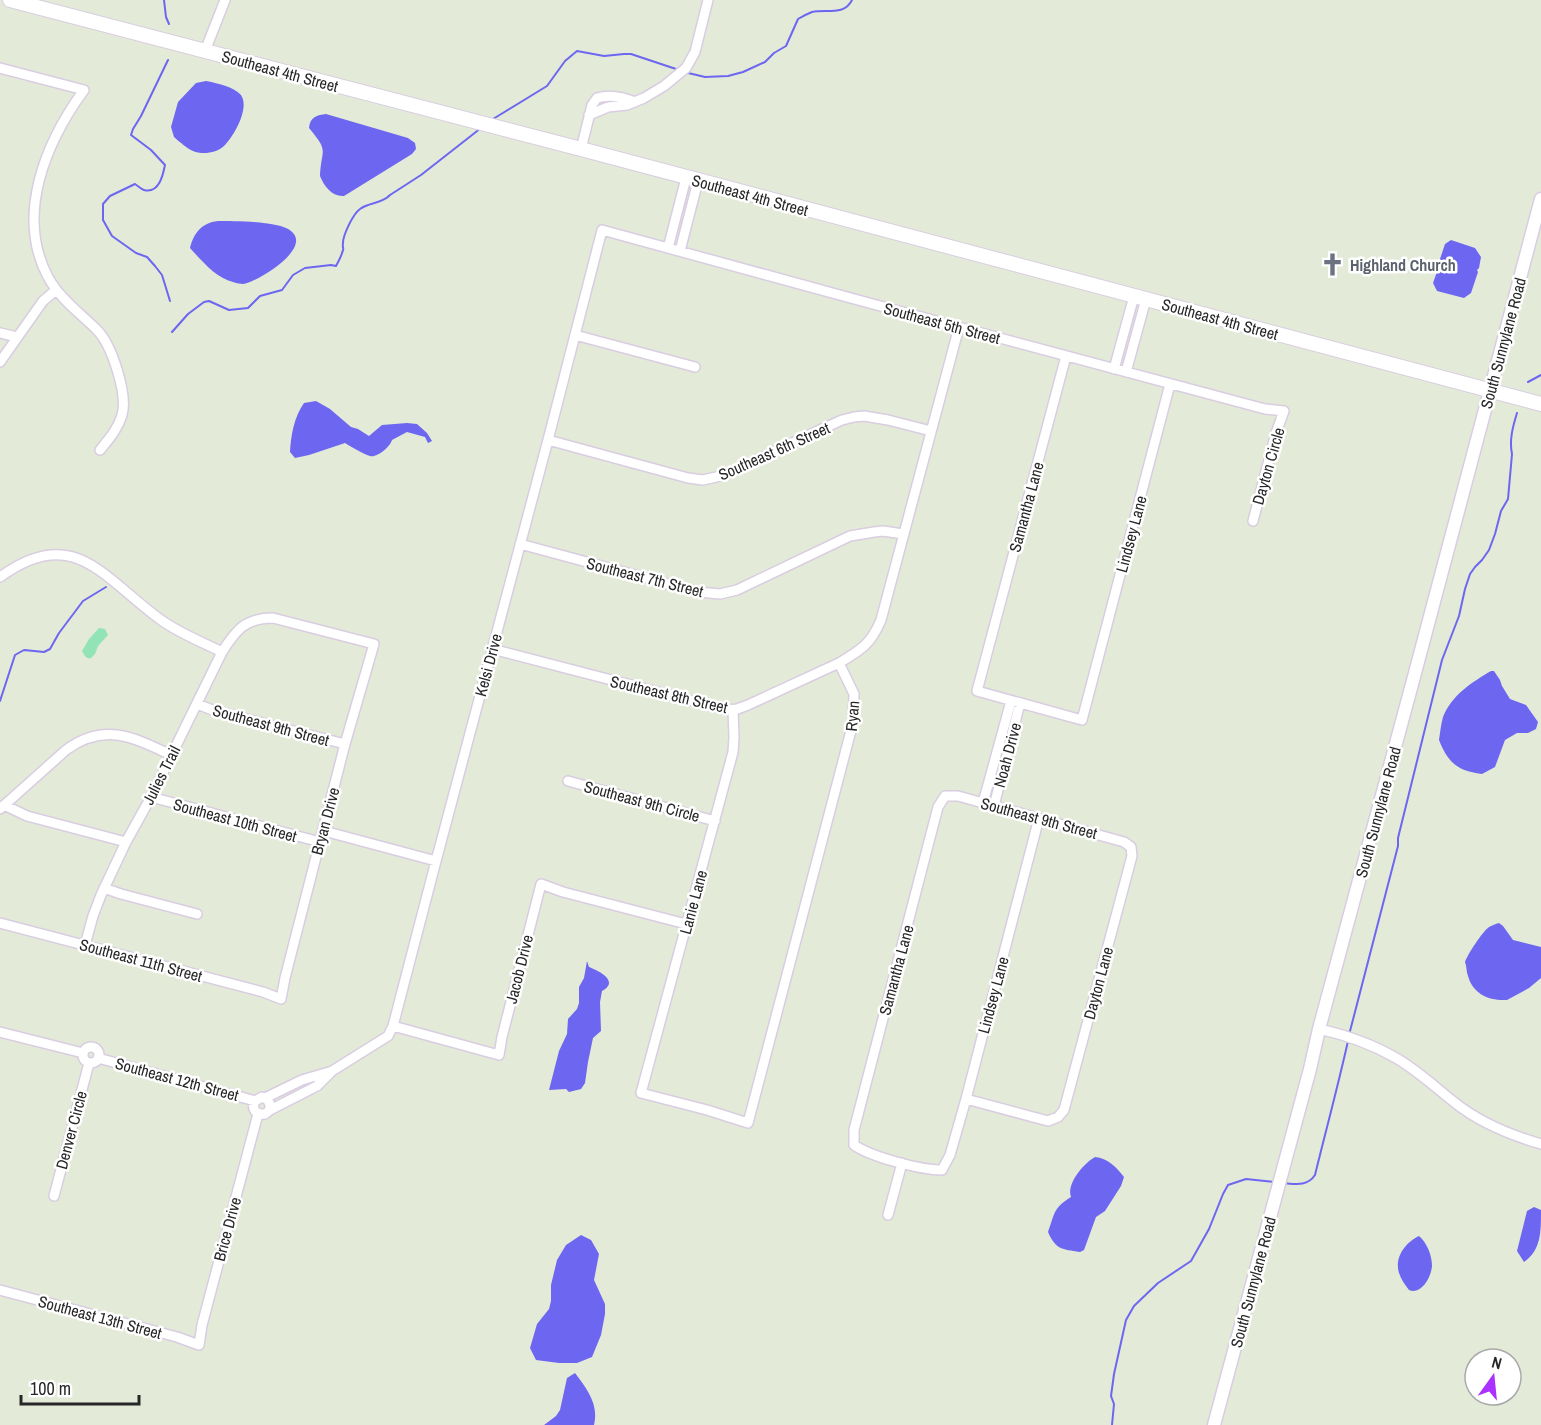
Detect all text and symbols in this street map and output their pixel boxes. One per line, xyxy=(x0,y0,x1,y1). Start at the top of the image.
street label: Southeast 4th Street xyxy=(219,45,341,97)
street label: Southeast 4th Street xyxy=(689,169,811,221)
church icon: Highland Church xyxy=(1319,252,1345,278)
place label: Highland Church xyxy=(1350,254,1456,276)
street label: South Sunnylane Road xyxy=(1475,275,1531,411)
street label: Southeast 4th Street xyxy=(1159,293,1281,345)
street label: Southeast 5th Street xyxy=(881,297,1003,349)
street label: Southeast 6th Street xyxy=(715,416,833,485)
street label: Dayton Circle xyxy=(1246,425,1290,507)
street label: Samantha Lane xyxy=(1003,459,1049,555)
street label: Lindsey Lane xyxy=(1110,493,1152,575)
street label: Southeast 7th Street xyxy=(584,552,706,602)
street label: Kelsi Drive xyxy=(469,631,507,699)
street label: Southeast 8th Street xyxy=(608,670,730,718)
street label: Southeast 9th Street xyxy=(210,699,332,751)
street label: Ryan xyxy=(840,700,864,732)
street label: Noah Drive xyxy=(988,720,1026,790)
street label: Julies Trail xyxy=(137,742,185,808)
street label: South Sunnylane Road xyxy=(1350,744,1406,880)
street label: Southeast 9th Circle xyxy=(582,775,702,827)
street label: Bryan Drive xyxy=(305,785,345,857)
street label: Southeast 9th Street xyxy=(978,792,1100,844)
street label: Southeast 10th Street xyxy=(171,793,299,847)
street label: Lanie Lane xyxy=(674,867,712,937)
street label: Samantha Lane xyxy=(873,922,919,1018)
street label: Jacob Drive xyxy=(500,932,538,1006)
street label: Southeast 11th Street xyxy=(77,933,205,987)
street label: Dayton Lane xyxy=(1078,944,1118,1022)
street label: Lindsey Lane xyxy=(972,954,1014,1036)
street label: Southeast 12th Street xyxy=(113,1052,241,1106)
street label: Denver Circle xyxy=(50,1088,92,1172)
street label: Brice Drive xyxy=(208,1194,246,1264)
street label: South Sunnylane Road xyxy=(1225,1214,1281,1350)
street label: Southeast 13th Street xyxy=(36,1290,164,1344)
north arrow xyxy=(1463,1347,1523,1407)
text: N xyxy=(1489,1351,1504,1374)
scale bar xyxy=(21,1368,140,1406)
text: 100 m xyxy=(30,1376,71,1401)

